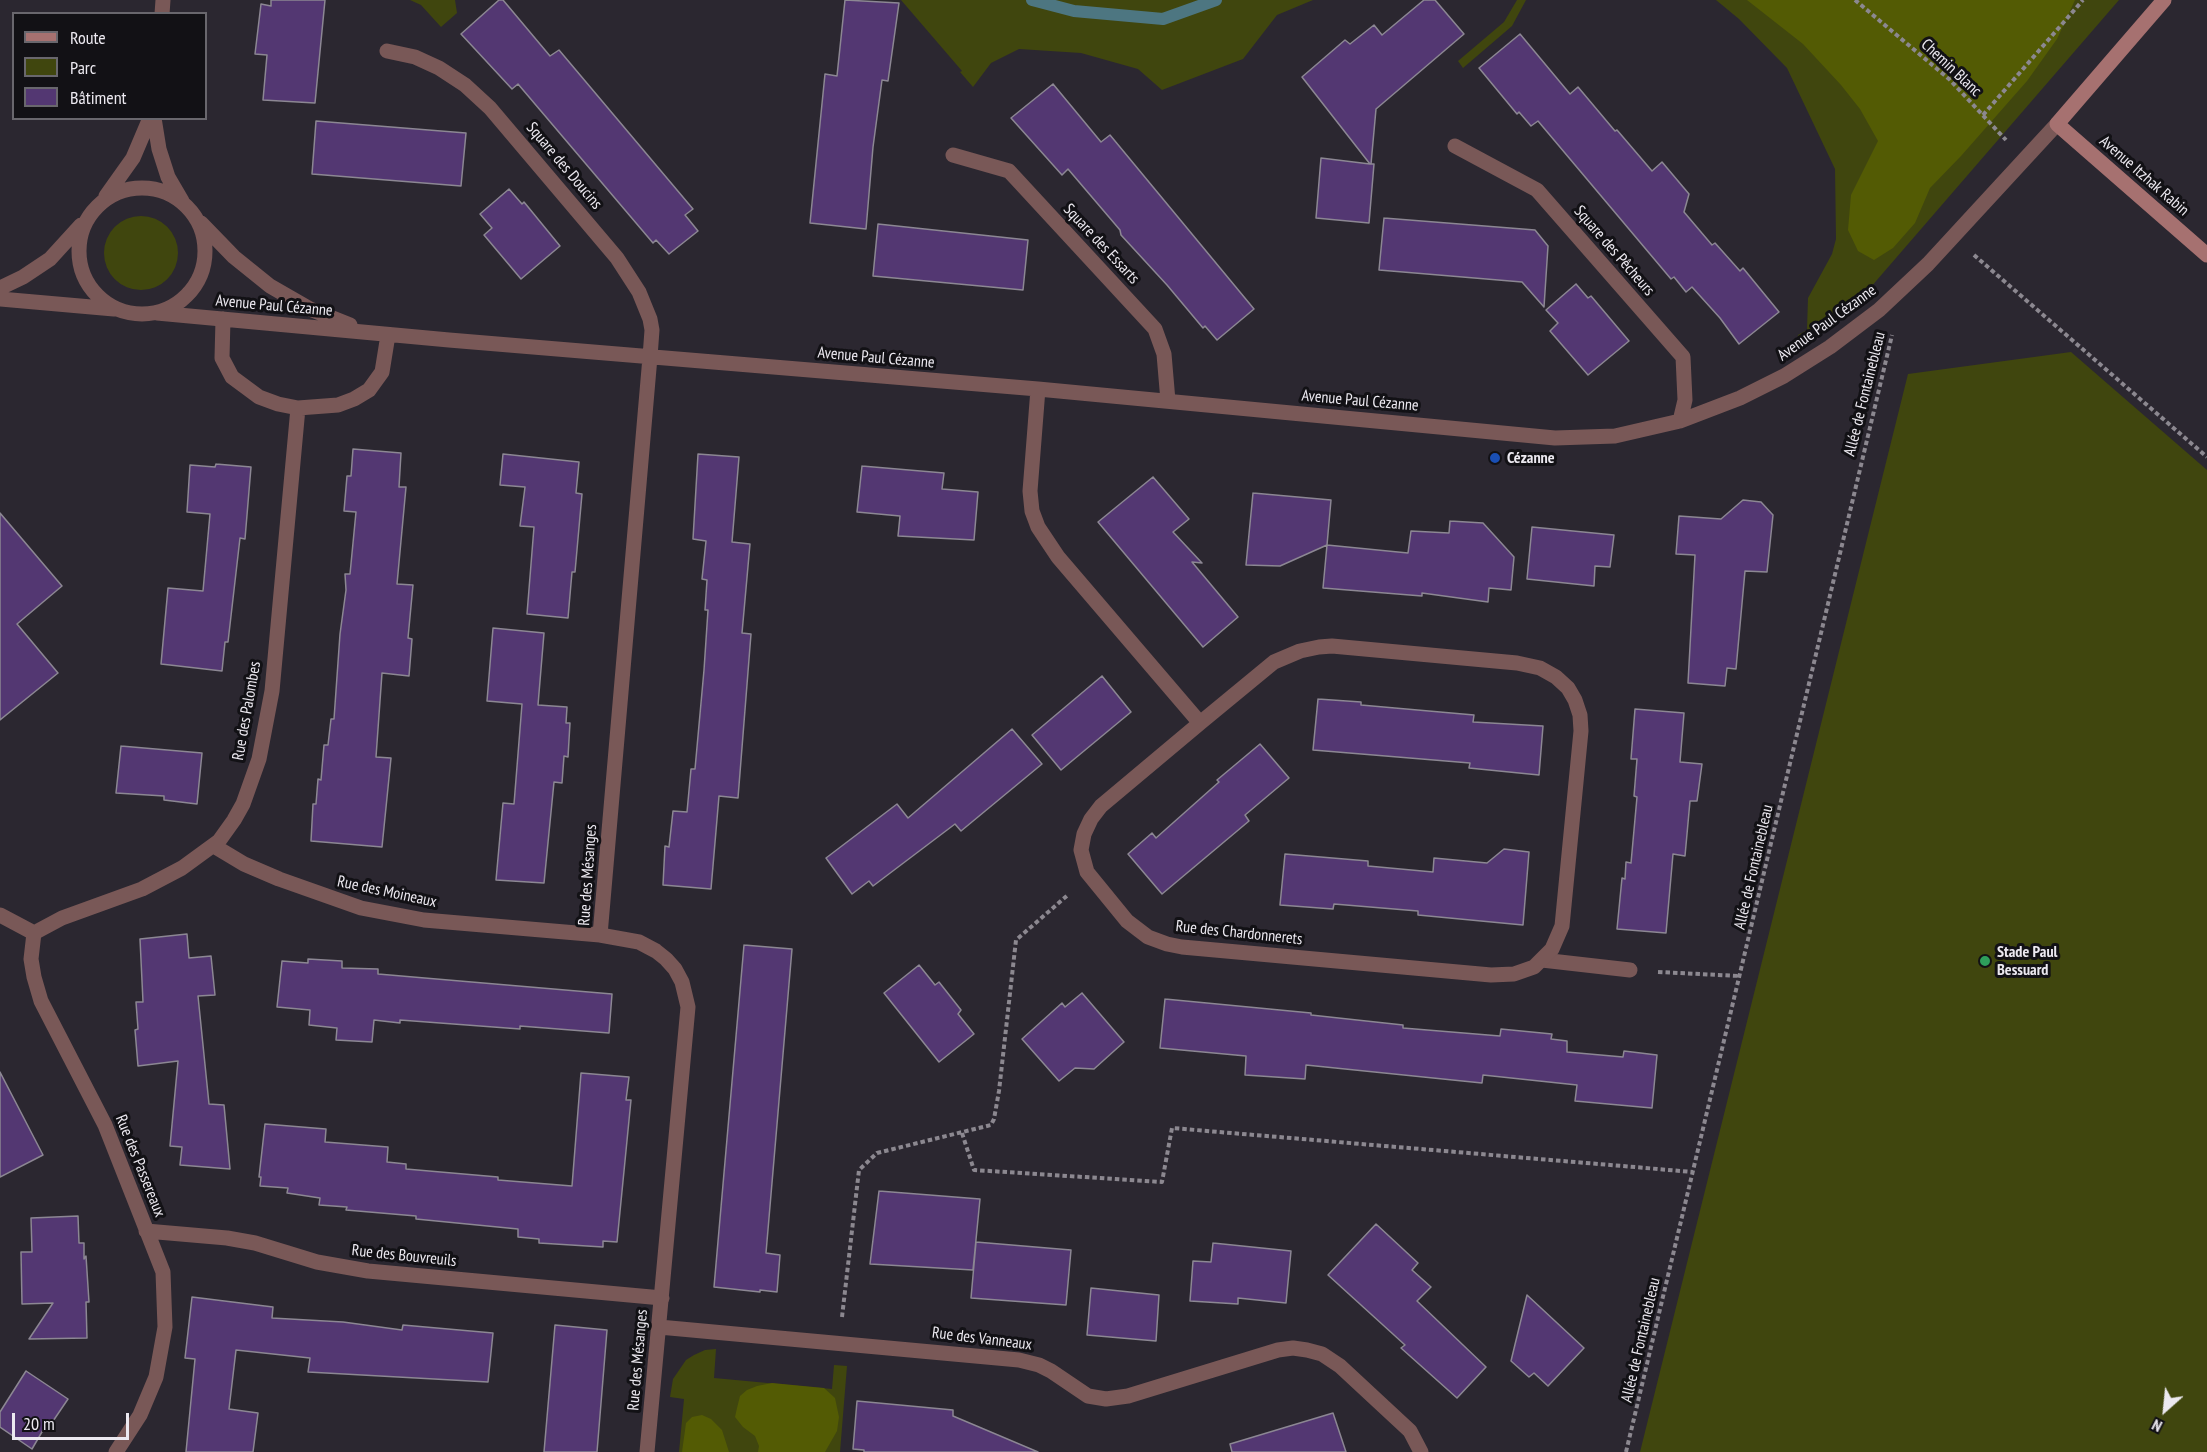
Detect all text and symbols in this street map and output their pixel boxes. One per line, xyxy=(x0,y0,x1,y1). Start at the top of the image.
legend xyxy=(12,12,207,120)
text: Route xyxy=(70,26,106,49)
street label: Chemin Blanc xyxy=(1917,35,1985,101)
text: Parc xyxy=(70,56,96,79)
text: Bâtiment xyxy=(70,86,127,109)
street label: Square des Doucins xyxy=(522,119,606,213)
street label: Avenue Itzhak Rabin xyxy=(2095,132,2193,220)
street label: Square des Essarts xyxy=(1059,200,1143,288)
street label: Square des Pêcheurs xyxy=(1570,202,1658,300)
street label: Avenue Paul Cézanne xyxy=(1774,281,1880,365)
street label: Avenue Paul Cézanne xyxy=(215,291,333,321)
street label: Allée de Fontainebleau xyxy=(1840,330,1890,458)
street label: Avenue Paul Cézanne xyxy=(817,343,935,373)
street label: Avenue Paul Cézanne xyxy=(1301,386,1419,416)
place label: Cézanne xyxy=(1507,448,1555,468)
marker: Cézanne xyxy=(1488,451,1502,465)
street label: Rue des Palombes xyxy=(229,660,265,762)
street label: Allée de Fontainebleau xyxy=(1730,803,1778,931)
street label: Rue des Mésanges xyxy=(575,824,601,926)
street label: Rue des Moineaux xyxy=(336,872,438,912)
street label: Rue des Chardonnerets xyxy=(1175,917,1303,949)
place label: Stade Paul Bessuard xyxy=(1997,942,2057,980)
marker: Stade Paul Bessuard xyxy=(1978,954,1992,968)
street label: Rue des Passereaux xyxy=(111,1112,169,1220)
street label: Rue des Bouvreuils xyxy=(351,1241,457,1271)
street label: Allée de Fontainebleau xyxy=(1617,1276,1665,1404)
street label: Rue des Mésanges xyxy=(624,1309,652,1411)
street label: Rue des Vanneaux xyxy=(931,1323,1033,1355)
north arrow xyxy=(2135,1380,2195,1440)
scale bar xyxy=(15,1401,132,1439)
text: 20 m xyxy=(23,1412,55,1435)
text: N xyxy=(2148,1415,2165,1437)

